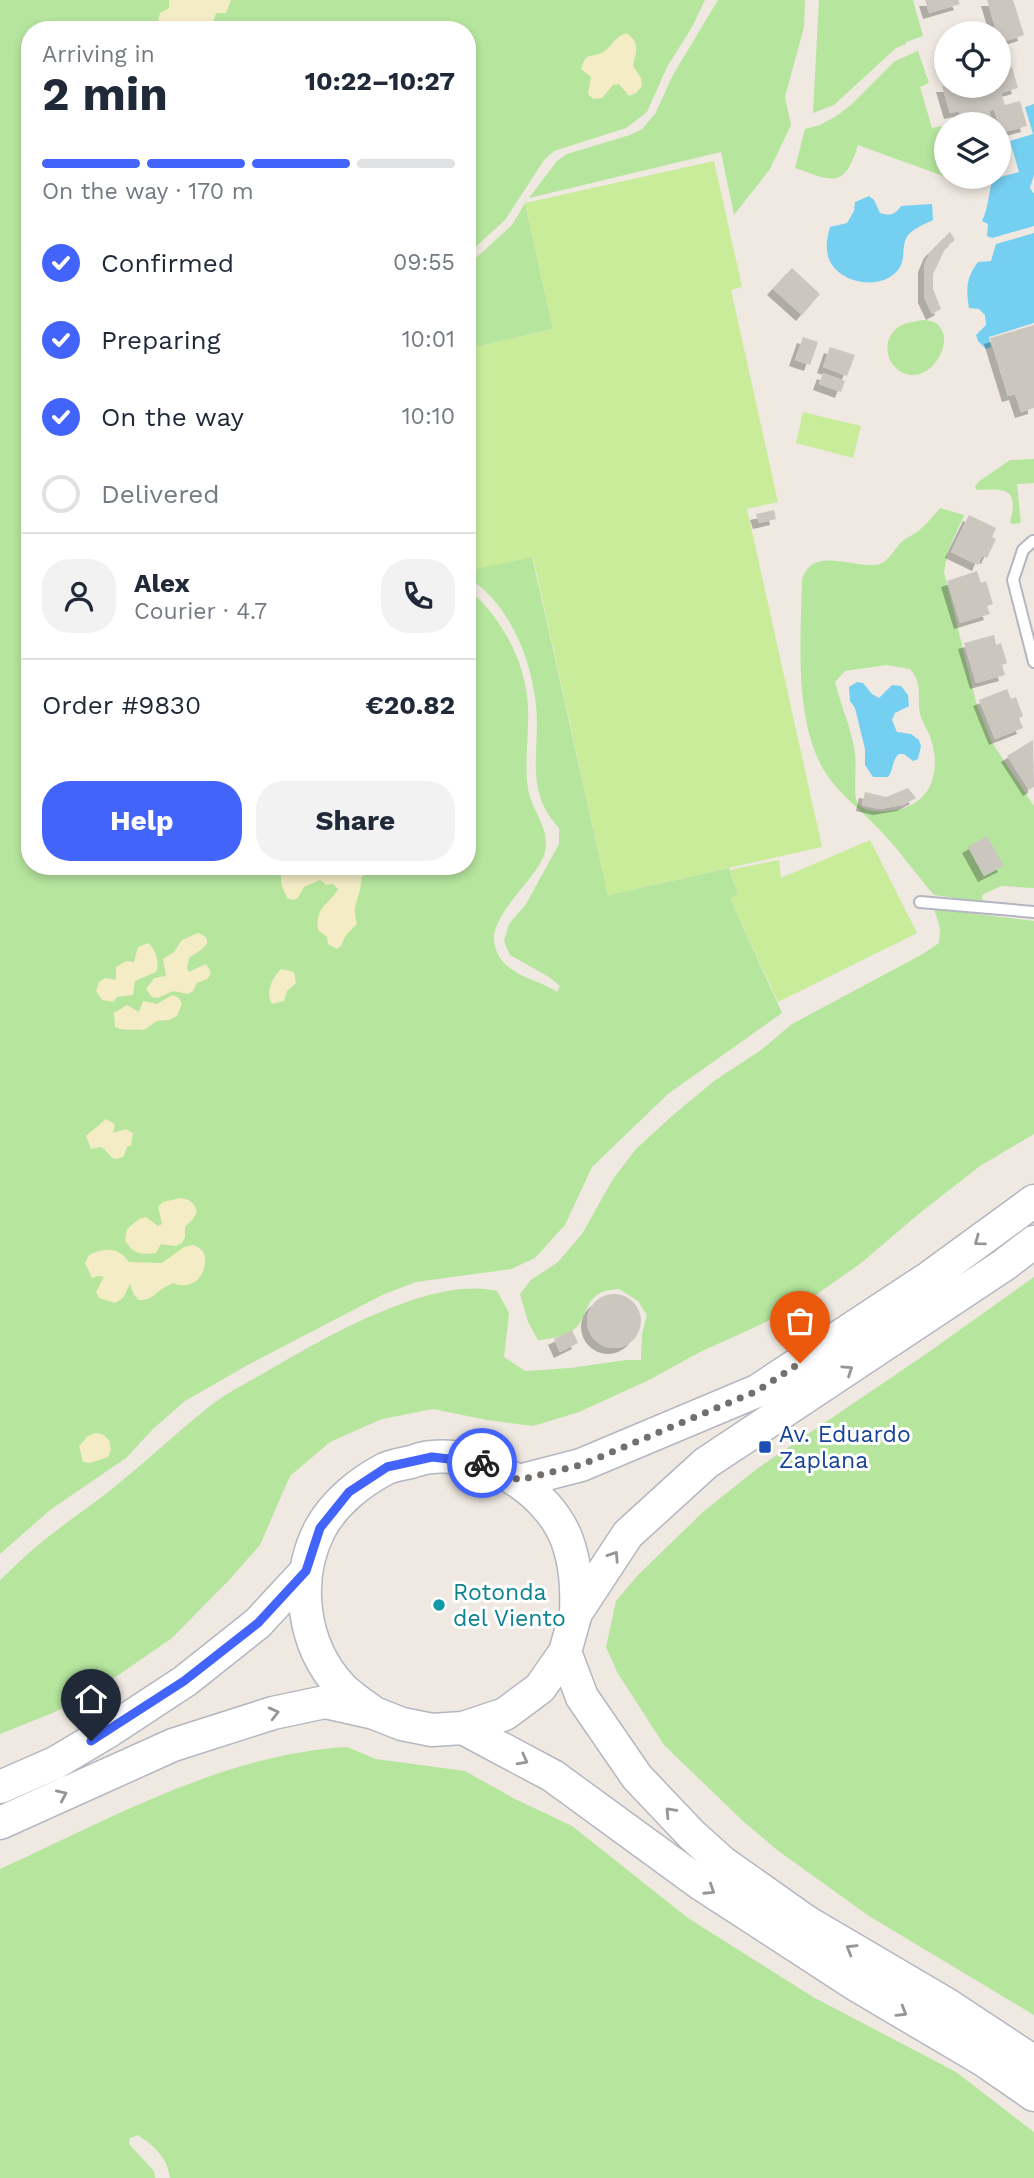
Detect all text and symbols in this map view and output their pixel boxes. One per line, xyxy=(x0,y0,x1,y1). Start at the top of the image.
map controls xyxy=(934,21,1011,189)
button: locate xyxy=(934,21,1011,98)
text: Arriving in xyxy=(42,41,155,68)
text: 10:22–10:27 xyxy=(305,66,455,96)
text: 2 min xyxy=(42,67,168,121)
button: layers xyxy=(934,112,1011,189)
text: On the way · 170 m xyxy=(42,178,254,205)
icon: check xyxy=(42,244,80,282)
text: Confirmed xyxy=(101,248,234,278)
text: 09:55 xyxy=(393,249,455,276)
icon: check xyxy=(42,321,80,359)
text: Preparing xyxy=(101,325,221,355)
text: 10:01 xyxy=(402,326,455,353)
icon: check xyxy=(42,398,80,436)
text: On the way xyxy=(101,402,244,432)
text: 10:10 xyxy=(402,403,455,430)
text: Delivered xyxy=(101,479,220,509)
button: person xyxy=(42,559,116,633)
button: phone xyxy=(381,559,455,633)
text: Alex xyxy=(134,568,190,598)
text: Courier · 4.7 xyxy=(134,598,267,625)
text: Order #9830 xyxy=(42,690,201,720)
text: €20.82 xyxy=(365,690,455,720)
button: Help xyxy=(42,781,242,861)
button: Share xyxy=(256,781,455,861)
one-way arrow xyxy=(974,1233,987,1245)
pin xyxy=(770,1291,830,1363)
icon: bag xyxy=(781,1302,819,1340)
one-way arrow xyxy=(840,1365,853,1378)
place label: Av. Eduardo Zaplana xyxy=(779,1421,911,1474)
courier xyxy=(447,1428,517,1498)
marker: Av. Eduardo Zaplana xyxy=(757,1439,773,1455)
icon: bike xyxy=(463,1444,501,1482)
one-way arrow xyxy=(606,1551,619,1564)
place label: Rotonda del Viento xyxy=(453,1579,566,1632)
marker: Rotonda del Viento xyxy=(431,1597,447,1613)
pin xyxy=(61,1669,121,1741)
icon: home xyxy=(72,1680,110,1718)
one-way arrow xyxy=(268,1707,280,1721)
one-way arrow xyxy=(516,1751,529,1765)
one-way arrow xyxy=(55,1789,67,1803)
one-way arrow xyxy=(666,1807,679,1820)
one-way arrow xyxy=(702,1881,715,1894)
one-way arrow xyxy=(845,1944,858,1957)
one-way arrow xyxy=(894,2003,907,2016)

